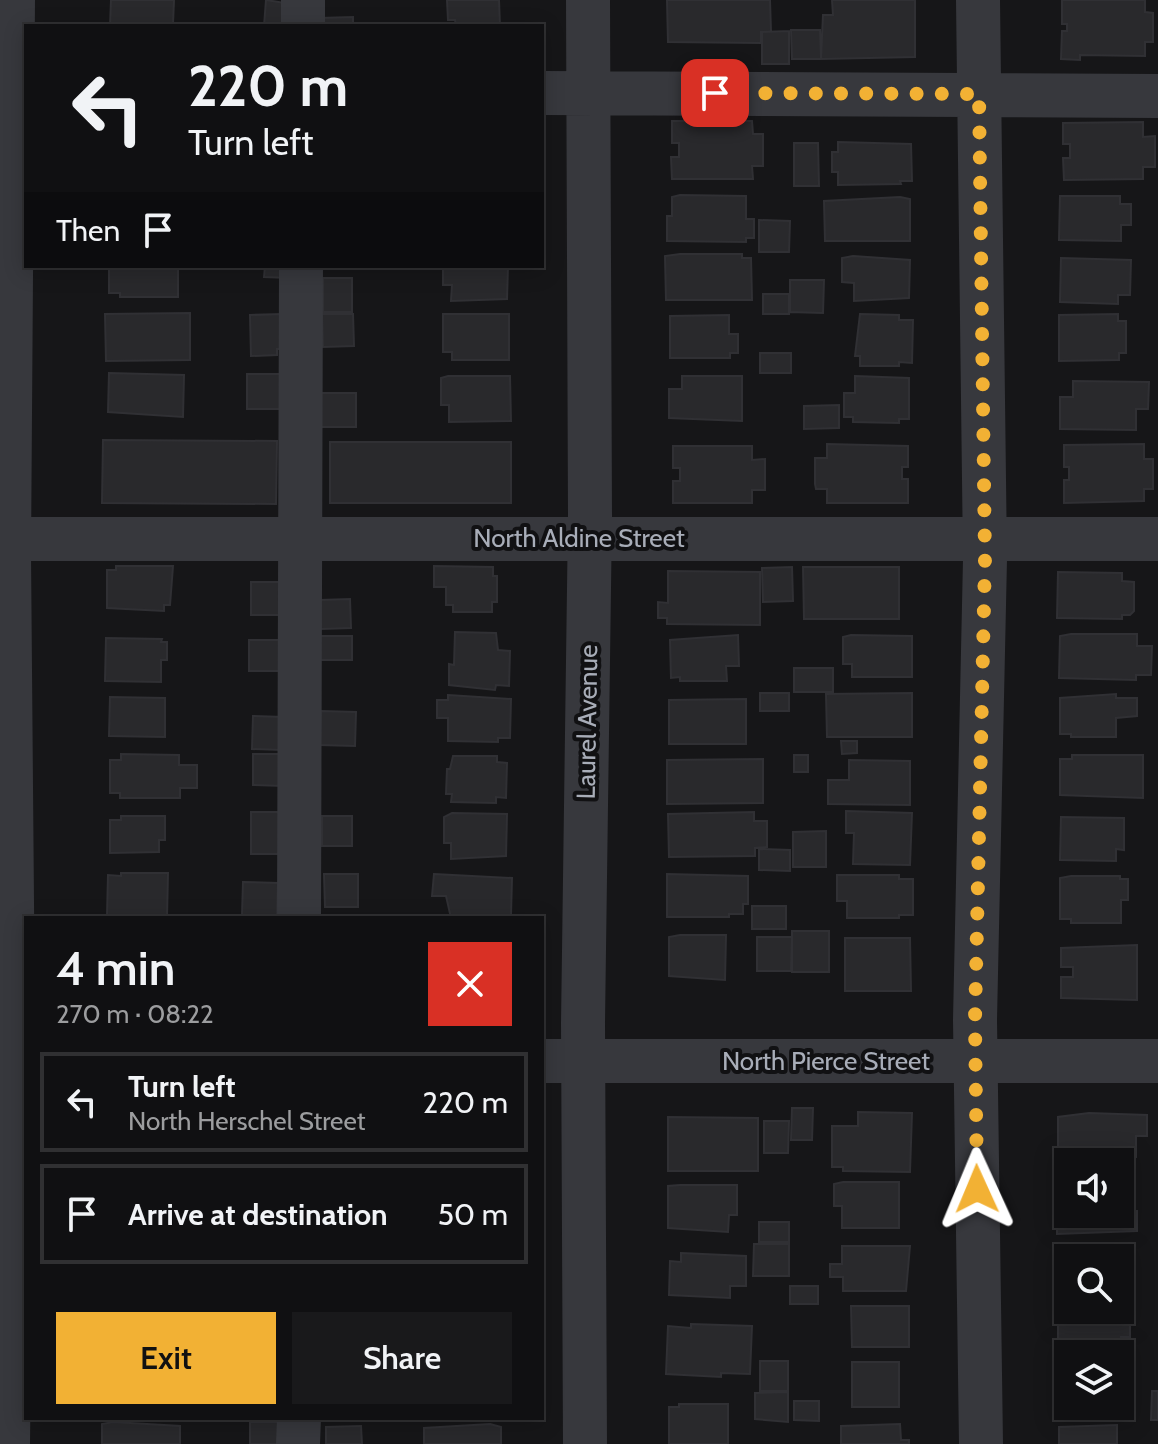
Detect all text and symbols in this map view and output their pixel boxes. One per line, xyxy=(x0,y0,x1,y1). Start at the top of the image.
text: 220 m xyxy=(188,52,348,120)
icon: left xyxy=(56,56,160,160)
pin xyxy=(681,59,749,127)
icon: arrive xyxy=(693,71,737,115)
text: Turn left xyxy=(188,120,313,164)
icon: arrive xyxy=(136,208,180,252)
text: Then xyxy=(56,212,120,249)
street label: North Aldine Street xyxy=(473,522,685,554)
street label: Laurel Avenue xyxy=(570,644,604,800)
text: 4 min xyxy=(56,939,175,997)
button: close xyxy=(428,942,512,1026)
text: 270 m · 08:22 xyxy=(56,998,214,1030)
street label: North Pierce Street xyxy=(722,1045,930,1077)
text: Turn left xyxy=(128,1068,236,1105)
icon: left xyxy=(60,1080,104,1124)
text: 220 m xyxy=(423,1084,508,1121)
text: North Herschel Street xyxy=(128,1105,365,1137)
position arrow xyxy=(935,1147,1019,1231)
map controls xyxy=(1054,1148,1134,1420)
button: sound xyxy=(1054,1148,1134,1228)
icon: arrive xyxy=(60,1192,104,1236)
text: Arrive at destination xyxy=(128,1196,388,1233)
text: 50 m xyxy=(438,1196,508,1233)
button: search xyxy=(1054,1244,1134,1324)
button: Exit xyxy=(56,1312,276,1404)
button: Share xyxy=(292,1312,512,1404)
button: layers xyxy=(1054,1340,1134,1420)

